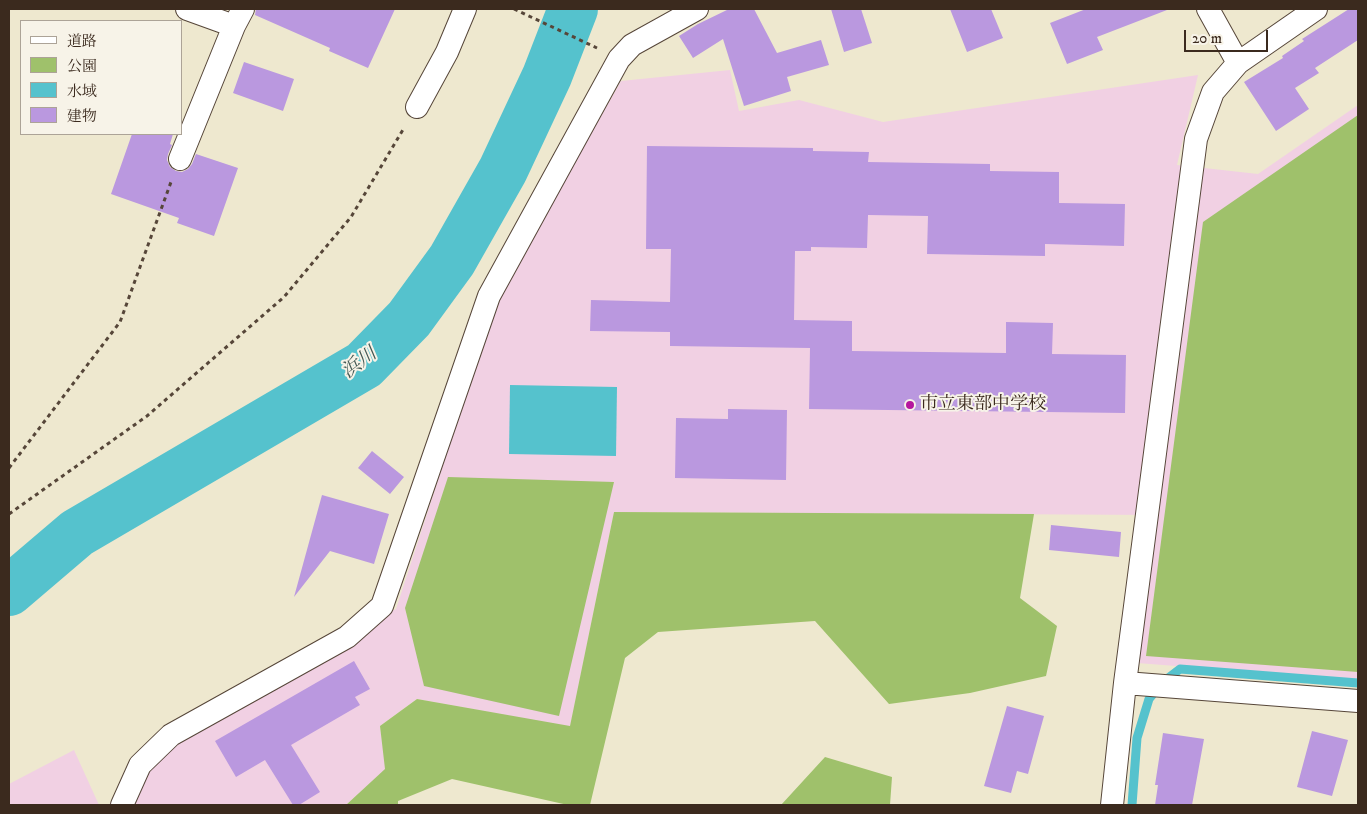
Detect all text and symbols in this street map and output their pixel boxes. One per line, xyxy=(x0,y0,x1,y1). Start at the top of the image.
legend xyxy=(20,20,182,135)
scale bar xyxy=(1187,20,1271,52)
text: 20 m xyxy=(1192,29,1222,48)
text: 道路 xyxy=(67,32,97,51)
text: 公園 xyxy=(67,57,97,76)
text: 水域 xyxy=(67,82,97,101)
text: 建物 xyxy=(67,107,97,126)
water label: 浜川 xyxy=(338,343,382,385)
place label: 市立東部中学校 xyxy=(920,394,1046,416)
marker: 市立東部中学校 xyxy=(904,399,916,411)

